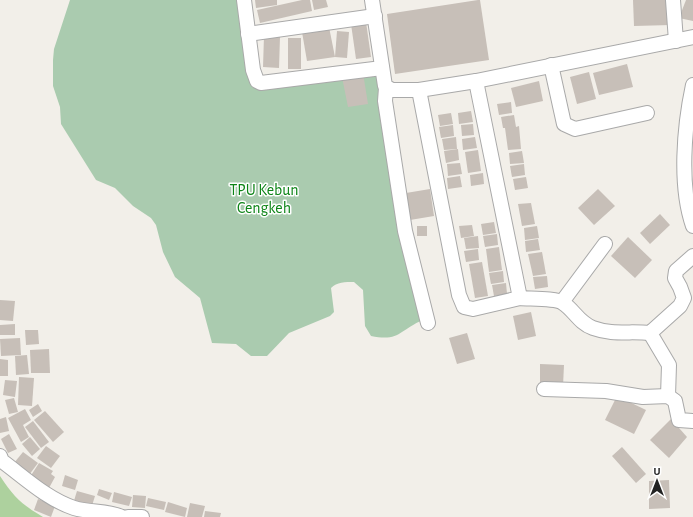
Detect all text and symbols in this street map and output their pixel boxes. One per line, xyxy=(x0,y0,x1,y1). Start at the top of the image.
park label: TPU Kebun Cengkeh xyxy=(229,182,299,216)
north arrow xyxy=(637,461,677,501)
text: U xyxy=(653,466,661,477)

